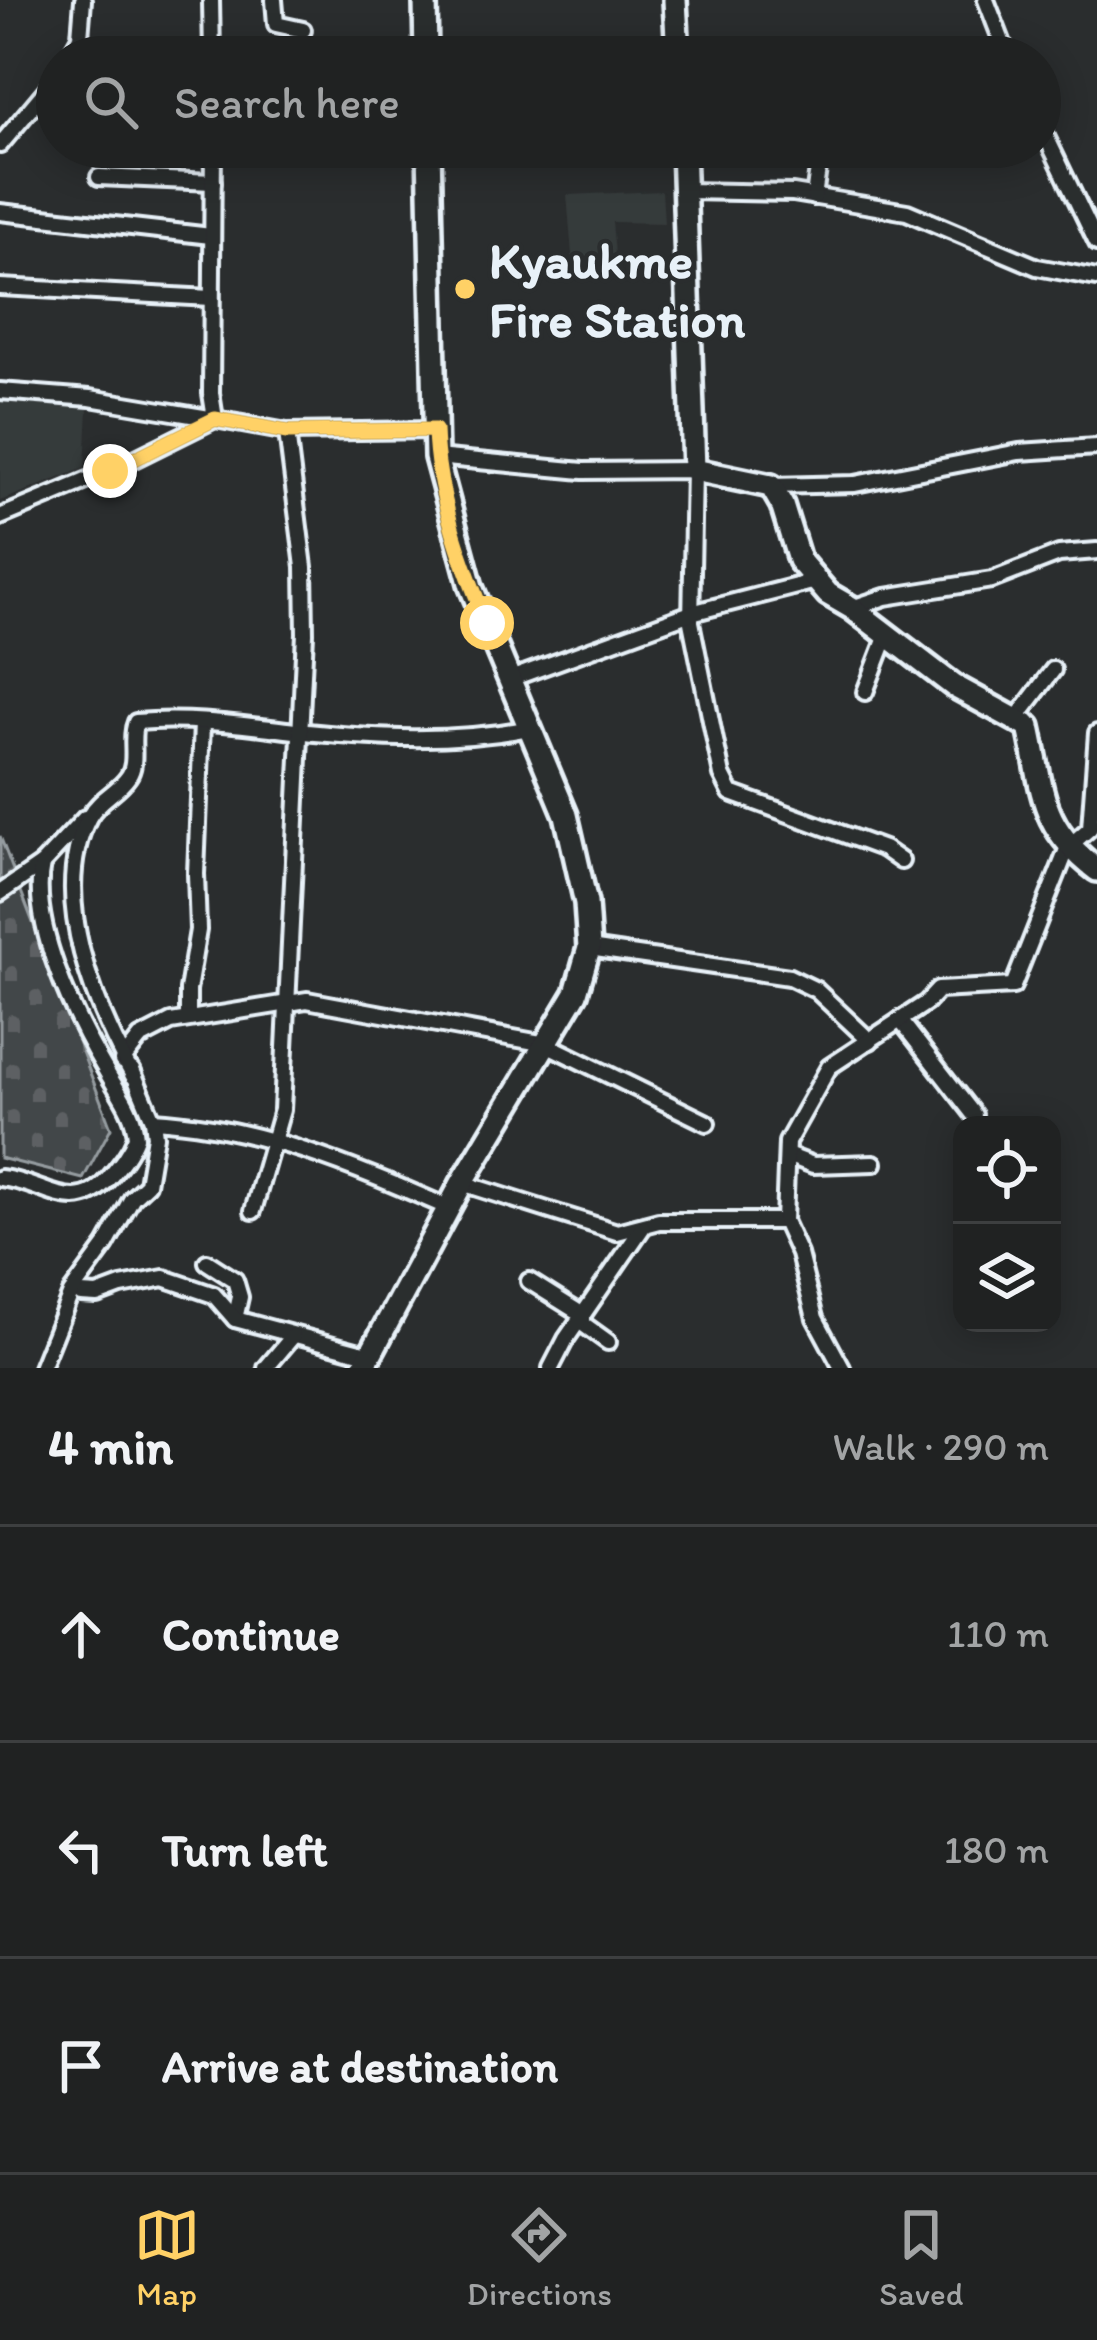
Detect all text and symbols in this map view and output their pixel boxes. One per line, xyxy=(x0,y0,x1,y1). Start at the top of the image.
search box xyxy=(36,36,1061,168)
icon: search xyxy=(78,69,144,135)
text: Search here xyxy=(174,75,400,129)
place label: Kyaukme Fire Station xyxy=(489,230,746,350)
marker: Kyaukme Fire Station xyxy=(452,276,478,302)
route end xyxy=(83,444,137,498)
route start xyxy=(460,596,514,650)
map controls xyxy=(953,1116,1061,1332)
button: locate xyxy=(953,1116,1061,1224)
button: layers xyxy=(953,1224,1061,1332)
text: 4 min xyxy=(48,1416,173,1477)
text: Walk · 290 m xyxy=(832,1423,1049,1470)
icon: ahead xyxy=(48,1601,114,1667)
text: Continue xyxy=(162,1607,340,1661)
text: 110 m xyxy=(947,1610,1049,1657)
icon: left xyxy=(48,1817,114,1883)
text: Turn left xyxy=(162,1823,328,1877)
text: 180 m xyxy=(944,1826,1049,1873)
icon: arrive xyxy=(48,2033,114,2099)
text: Arrive at destination xyxy=(162,2039,558,2093)
tab: Map xyxy=(134,2202,200,2313)
tab: Directions xyxy=(467,2202,612,2313)
tab: Saved xyxy=(879,2202,963,2313)

